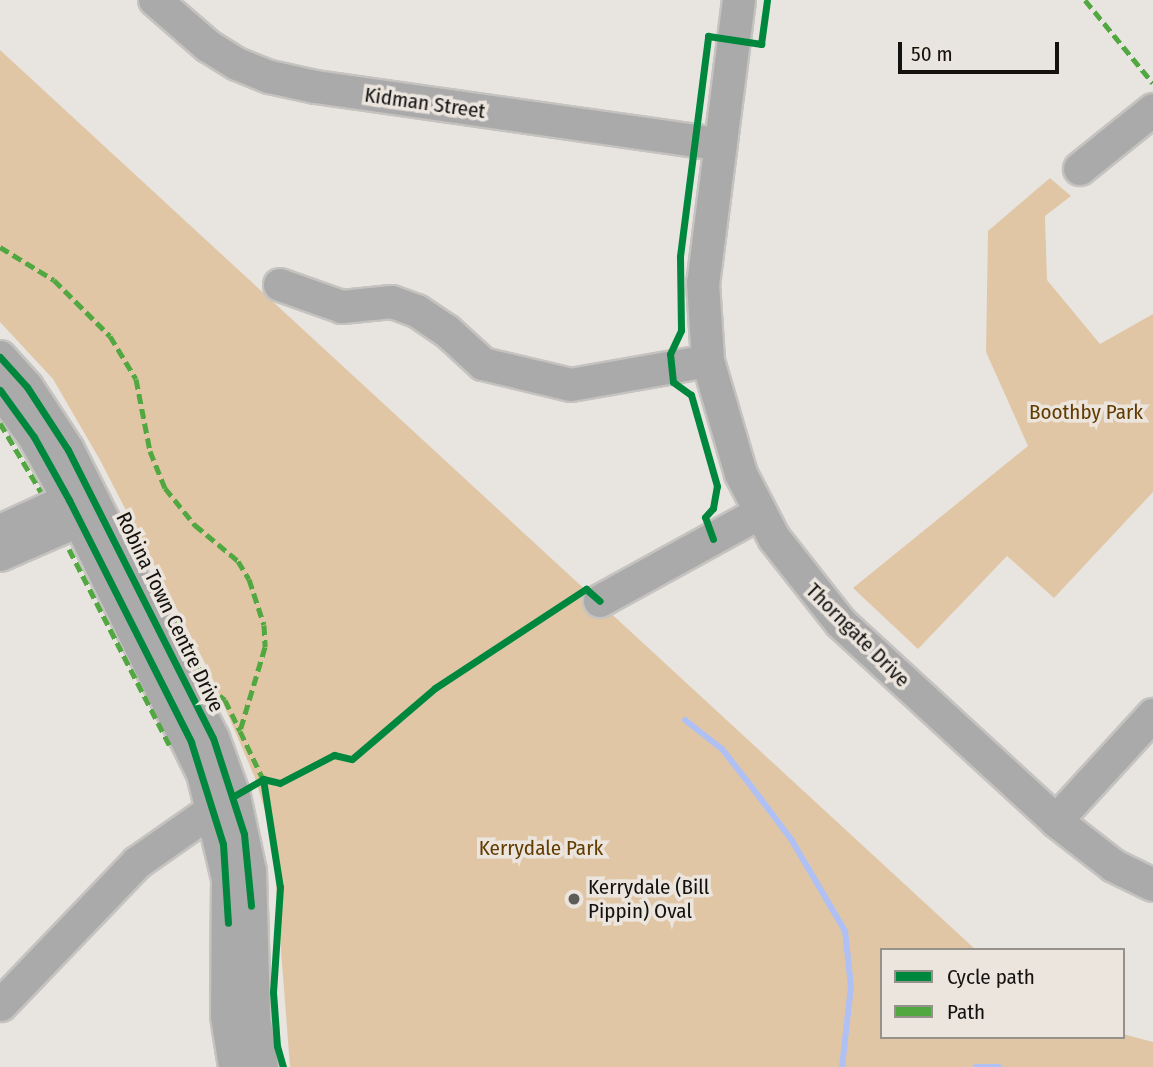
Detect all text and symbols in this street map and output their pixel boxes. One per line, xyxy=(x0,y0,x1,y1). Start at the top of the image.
scale bar xyxy=(901,28,1062,72)
text: 50 m xyxy=(911,41,953,67)
street label: Kidman Street xyxy=(363,82,487,124)
park label: Boothby Park xyxy=(1029,399,1143,425)
street label: Robina Town Centre Drive xyxy=(111,508,229,716)
street label: Thorngate Drive xyxy=(801,578,915,692)
park label: Kerrydale Park xyxy=(479,835,603,861)
place label: Kerrydale (Bill Pippin) Oval xyxy=(588,874,709,924)
marker: Kerrydale (Bill Pippin) Oval xyxy=(566,891,582,907)
legend xyxy=(880,948,1125,1039)
text: Cycle path xyxy=(947,964,1035,990)
text: Path xyxy=(947,999,985,1025)

